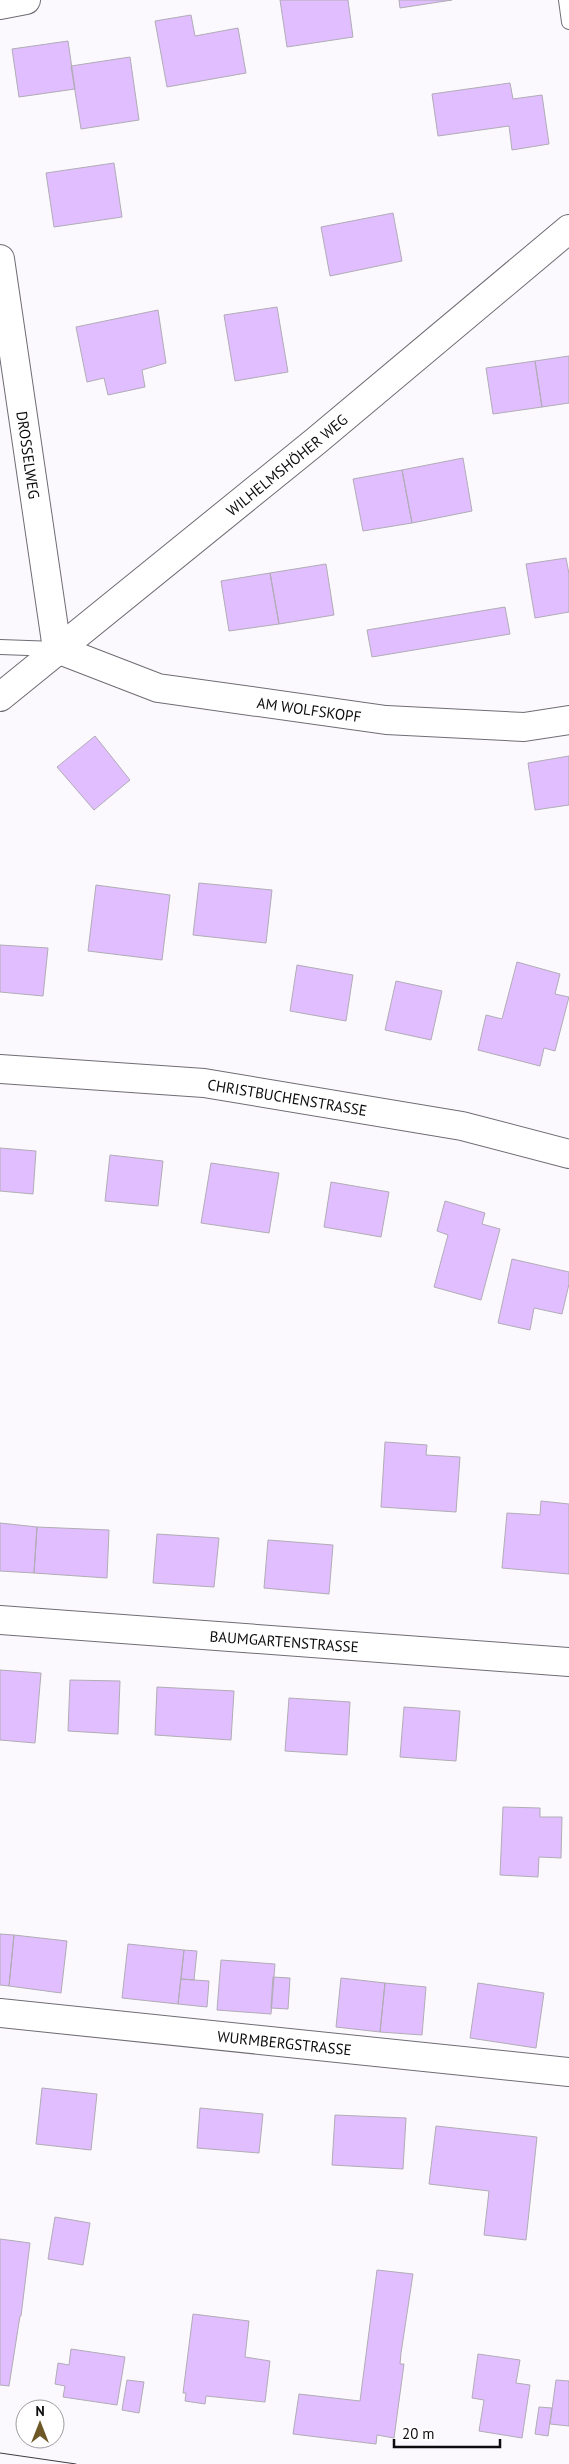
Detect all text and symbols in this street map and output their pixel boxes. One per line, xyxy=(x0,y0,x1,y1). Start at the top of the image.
street label: WILHELMSHÖHER WEG xyxy=(222,409,351,520)
street label: DROSSELWEG xyxy=(13,410,44,500)
street label: AM WOLFSKOPF xyxy=(256,692,362,726)
street label: CHRISTBUCHENSTRASSE xyxy=(206,1074,368,1120)
street label: BAUMGARTENSTRASSE xyxy=(209,1626,359,1656)
street label: WURMBERGSTRASSE xyxy=(216,2026,353,2059)
north arrow xyxy=(15,2399,65,2449)
text: N xyxy=(35,2402,45,2420)
scale bar xyxy=(394,2416,500,2448)
text: 20 m xyxy=(402,2424,435,2443)

